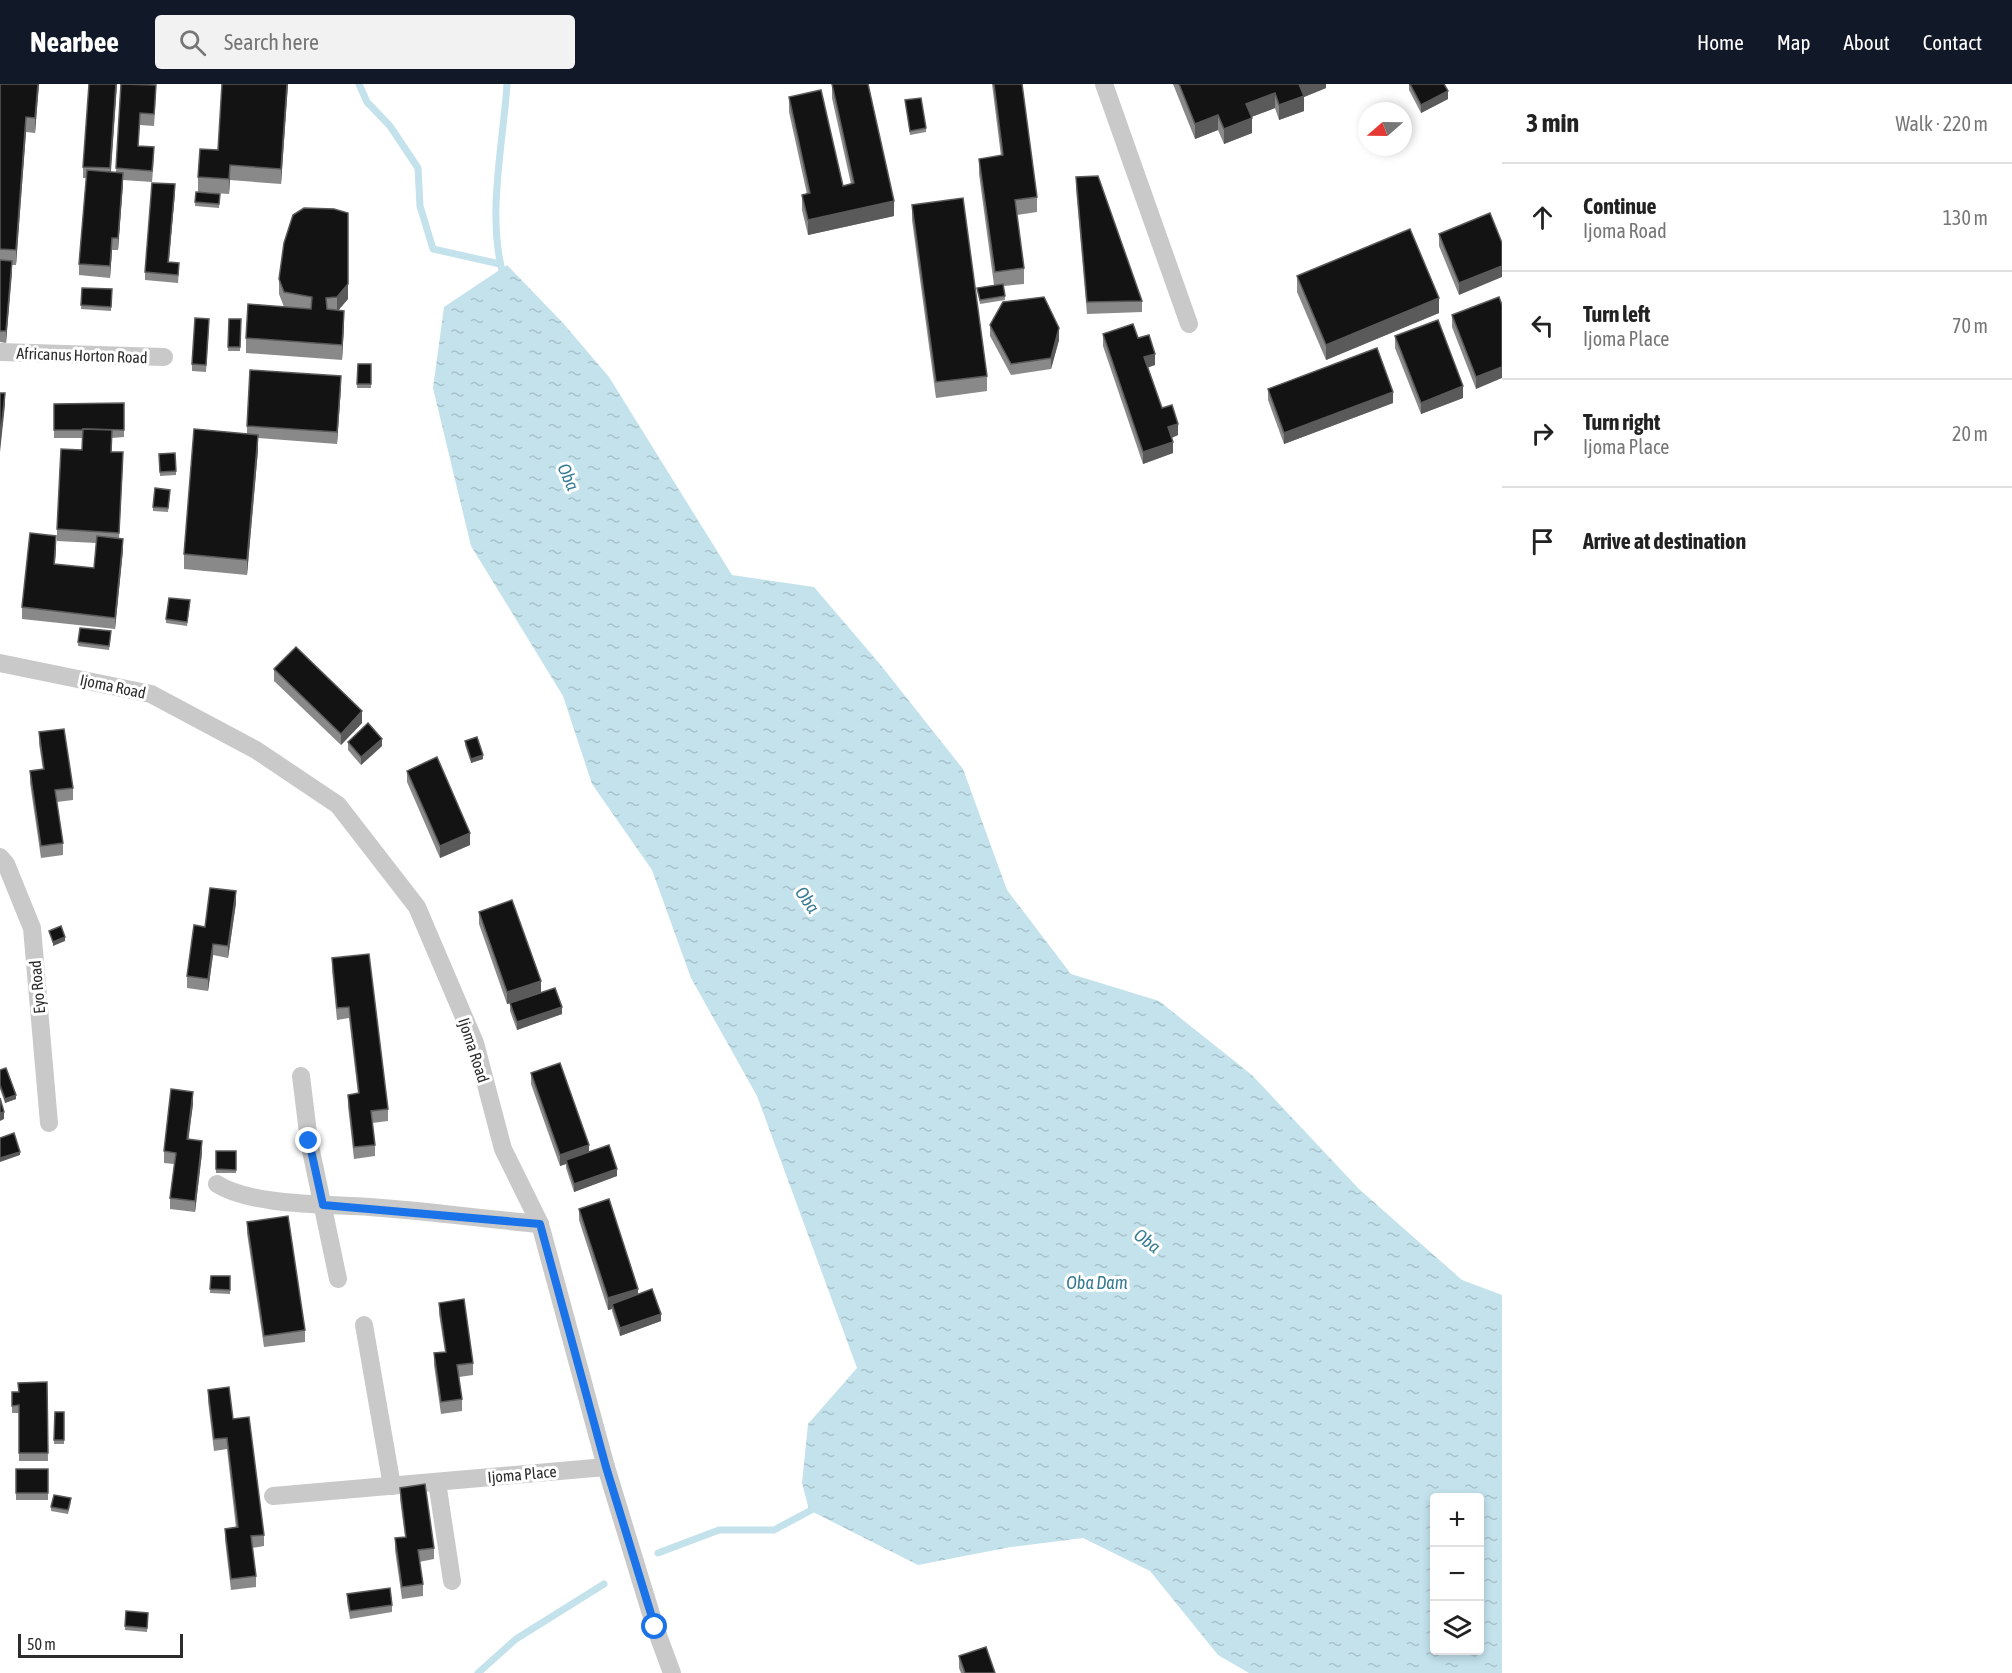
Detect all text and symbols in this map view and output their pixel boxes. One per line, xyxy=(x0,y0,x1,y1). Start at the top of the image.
search box xyxy=(155,15,575,69)
text: Nearbee xyxy=(30,26,119,58)
icon: search xyxy=(176,26,209,59)
text: Search here xyxy=(224,29,319,55)
text: Home xyxy=(1697,30,1744,54)
text: Map xyxy=(1777,30,1811,54)
text: About xyxy=(1844,30,1890,54)
text: Contact xyxy=(1923,30,1982,54)
north arrow xyxy=(1358,102,1412,156)
text: 3 min xyxy=(1526,108,1579,138)
text: Walk · 220 m xyxy=(1896,112,1988,135)
text: Continue xyxy=(1583,193,1657,219)
icon: ahead xyxy=(1526,201,1559,234)
text: 130 m xyxy=(1943,206,1988,229)
text: Ijoma Road xyxy=(1583,219,1667,242)
text: Turn left xyxy=(1583,301,1650,327)
icon: left xyxy=(1526,309,1559,342)
text: 70 m xyxy=(1952,314,1988,337)
text: Ijoma Place xyxy=(1583,327,1669,350)
street label: Africanus Horton Road xyxy=(16,344,148,366)
text: Turn right xyxy=(1583,409,1660,435)
icon: right xyxy=(1526,417,1559,450)
text: 20 m xyxy=(1952,422,1988,445)
text: Ijoma Place xyxy=(1583,435,1669,458)
water label: Oba xyxy=(553,460,584,494)
icon: arrive xyxy=(1526,525,1559,558)
text: Arrive at destination xyxy=(1583,528,1746,554)
street label: Ijoma Road xyxy=(78,670,148,703)
water label: Oba xyxy=(791,882,824,917)
street label: Eyo Road xyxy=(26,959,49,1014)
street label: Ijoma Road xyxy=(454,1015,493,1085)
route end xyxy=(295,1127,321,1153)
water label: Oba xyxy=(1130,1224,1165,1258)
water label: Oba Dam xyxy=(1066,1272,1128,1293)
street label: Ijoma Place xyxy=(487,1462,557,1487)
map controls xyxy=(1430,1493,1484,1655)
button: + xyxy=(1430,1493,1484,1547)
button: − xyxy=(1430,1547,1484,1601)
button: layers xyxy=(1430,1601,1484,1655)
route start xyxy=(641,1613,667,1639)
scale bar xyxy=(18,1631,183,1658)
text: 50 m xyxy=(27,1635,56,1653)

